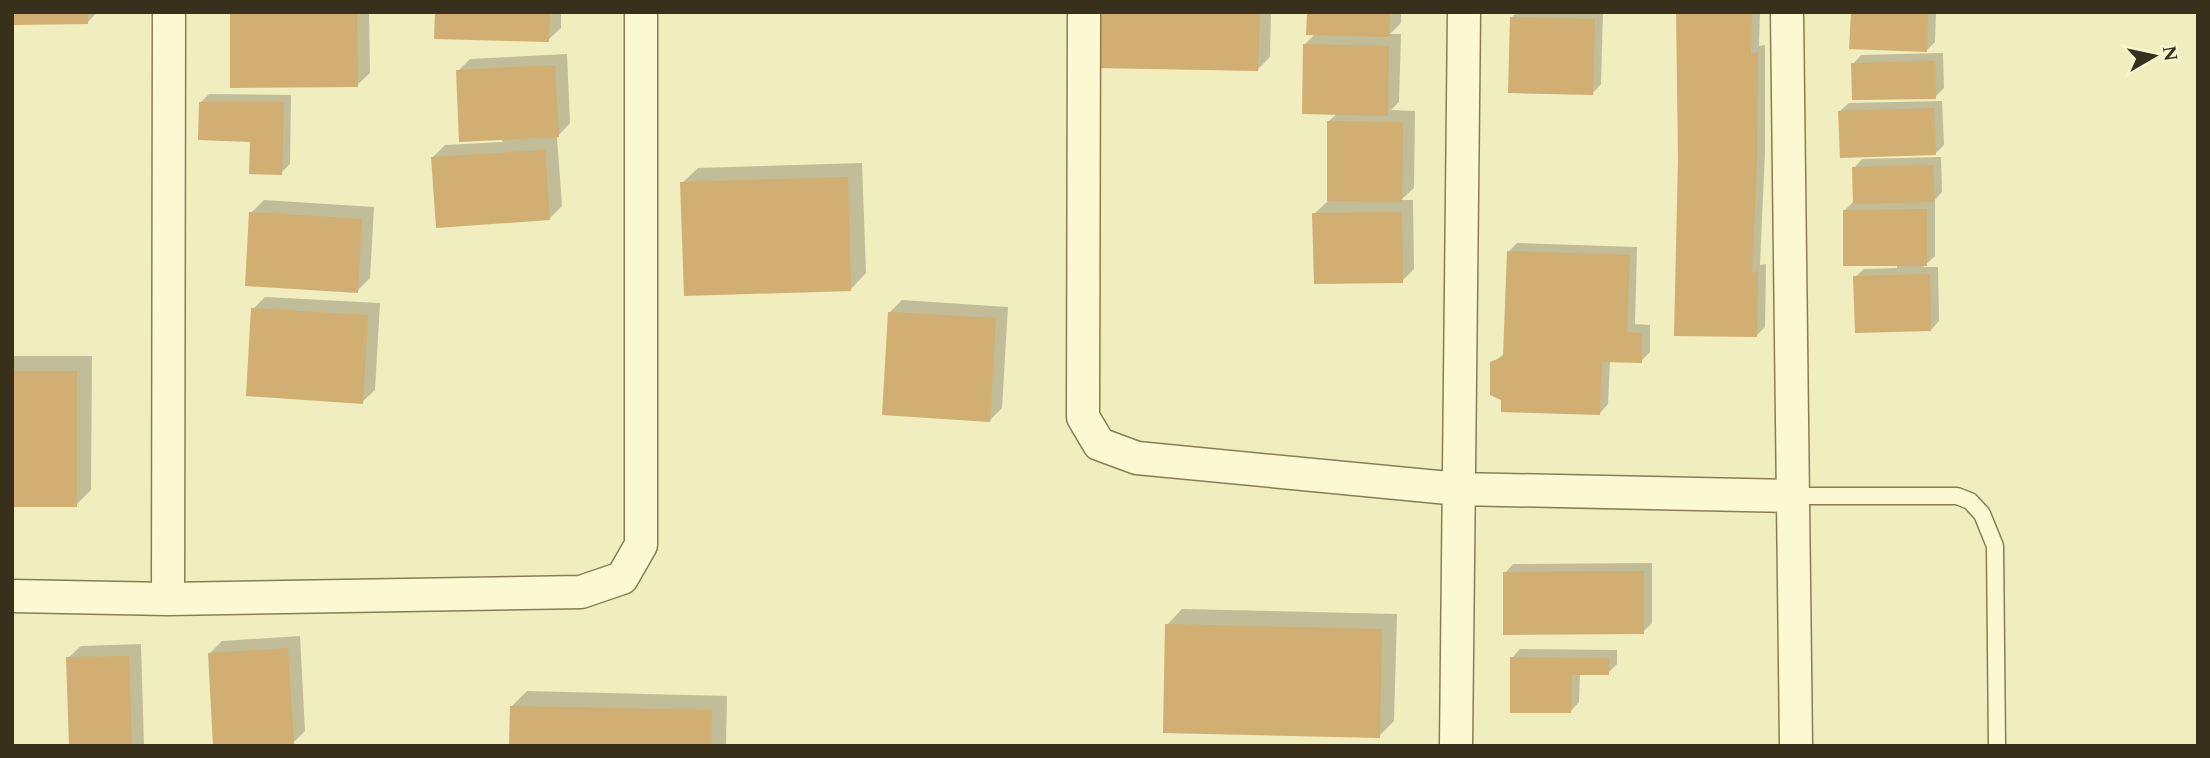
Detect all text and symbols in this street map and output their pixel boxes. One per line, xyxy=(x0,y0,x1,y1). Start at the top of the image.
north arrow xyxy=(2119,21,2189,91)
text: N xyxy=(2154,44,2185,64)

